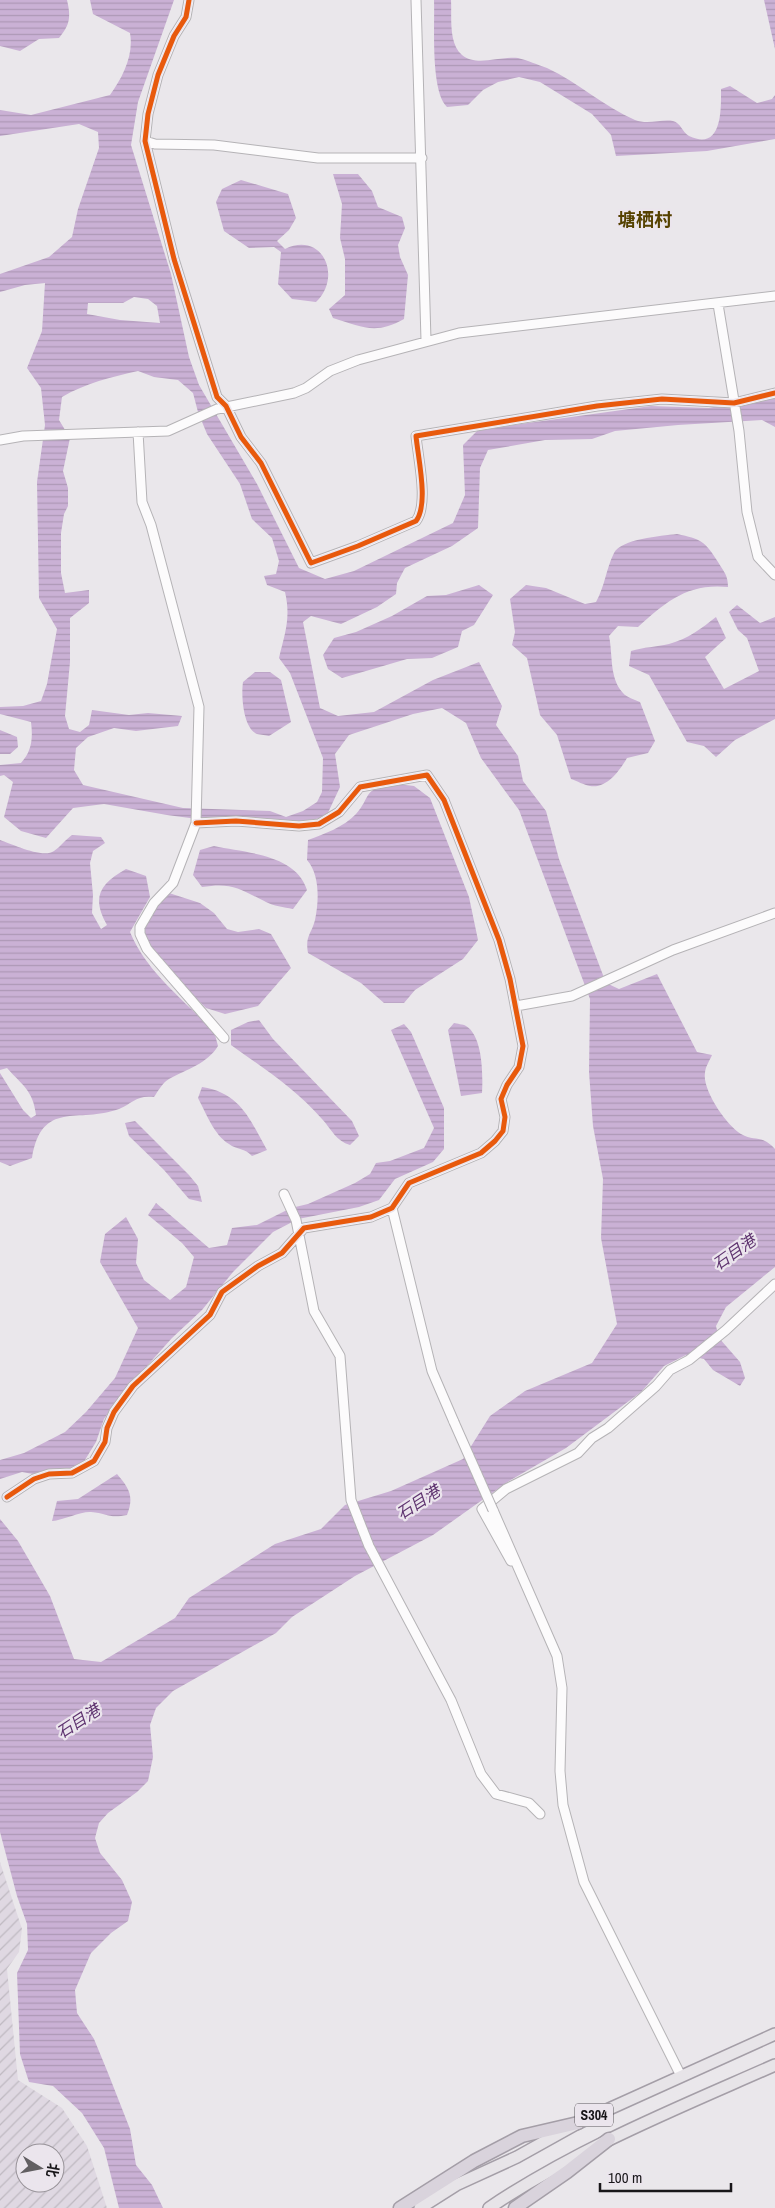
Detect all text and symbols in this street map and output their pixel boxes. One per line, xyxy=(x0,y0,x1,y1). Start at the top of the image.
district label: 塘栖村 xyxy=(618,207,672,232)
water label: 石目港 xyxy=(708,1228,762,1275)
water label: 石目港 xyxy=(392,1479,446,1524)
water label: 石目港 xyxy=(52,1698,106,1743)
road number: S304 xyxy=(575,2104,613,2126)
north arrow xyxy=(15,2143,65,2193)
scale bar xyxy=(600,2160,731,2192)
text: 北 xyxy=(43,2162,63,2179)
text: 100 m xyxy=(608,2167,642,2188)

